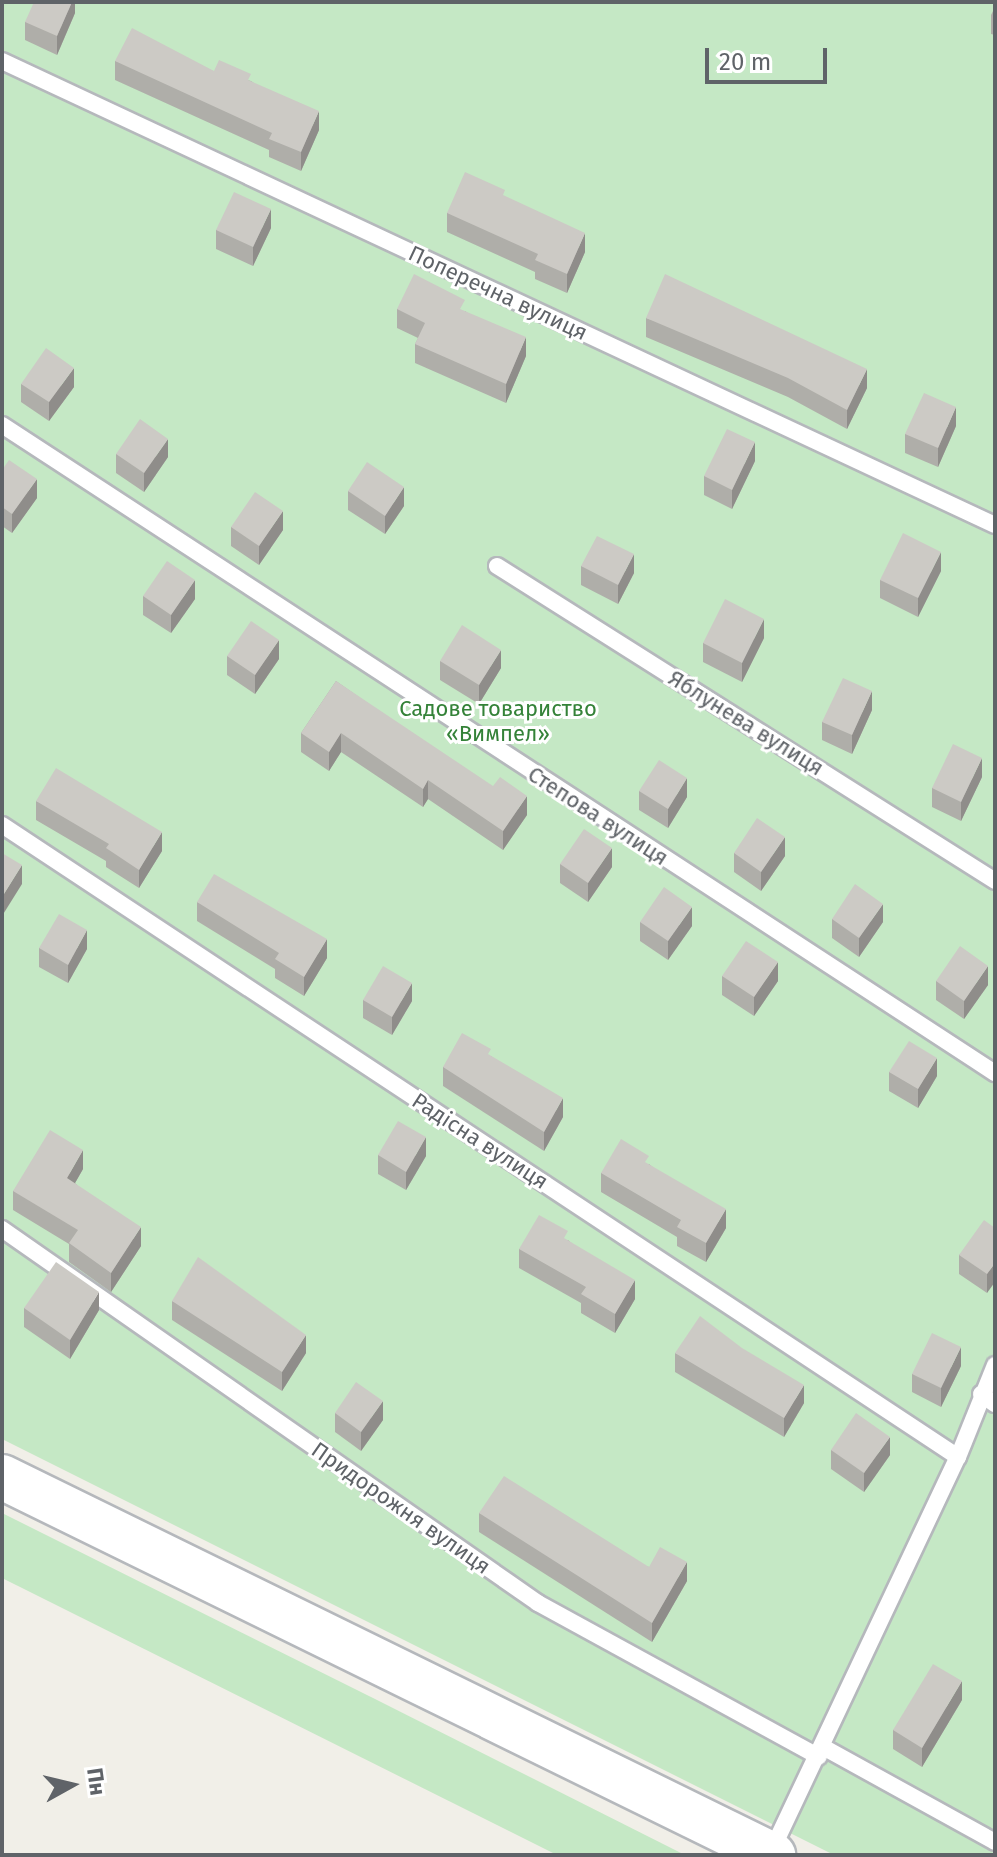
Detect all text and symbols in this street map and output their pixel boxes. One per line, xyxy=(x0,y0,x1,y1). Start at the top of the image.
scale bar xyxy=(709,32,831,82)
text: 20 m xyxy=(719,48,771,76)
street label: Поперечна вулиця xyxy=(404,240,592,346)
street label: Яблунева вулиця xyxy=(664,665,828,781)
park label: Садове товариство «Вимпел» xyxy=(399,695,597,746)
street label: Степова вулиця xyxy=(523,761,673,871)
street label: Радісна вулиця xyxy=(407,1087,553,1195)
street label: Придорожня вулиця xyxy=(306,1436,496,1580)
north arrow xyxy=(32,1745,112,1825)
text: Пн xyxy=(81,1766,112,1797)

